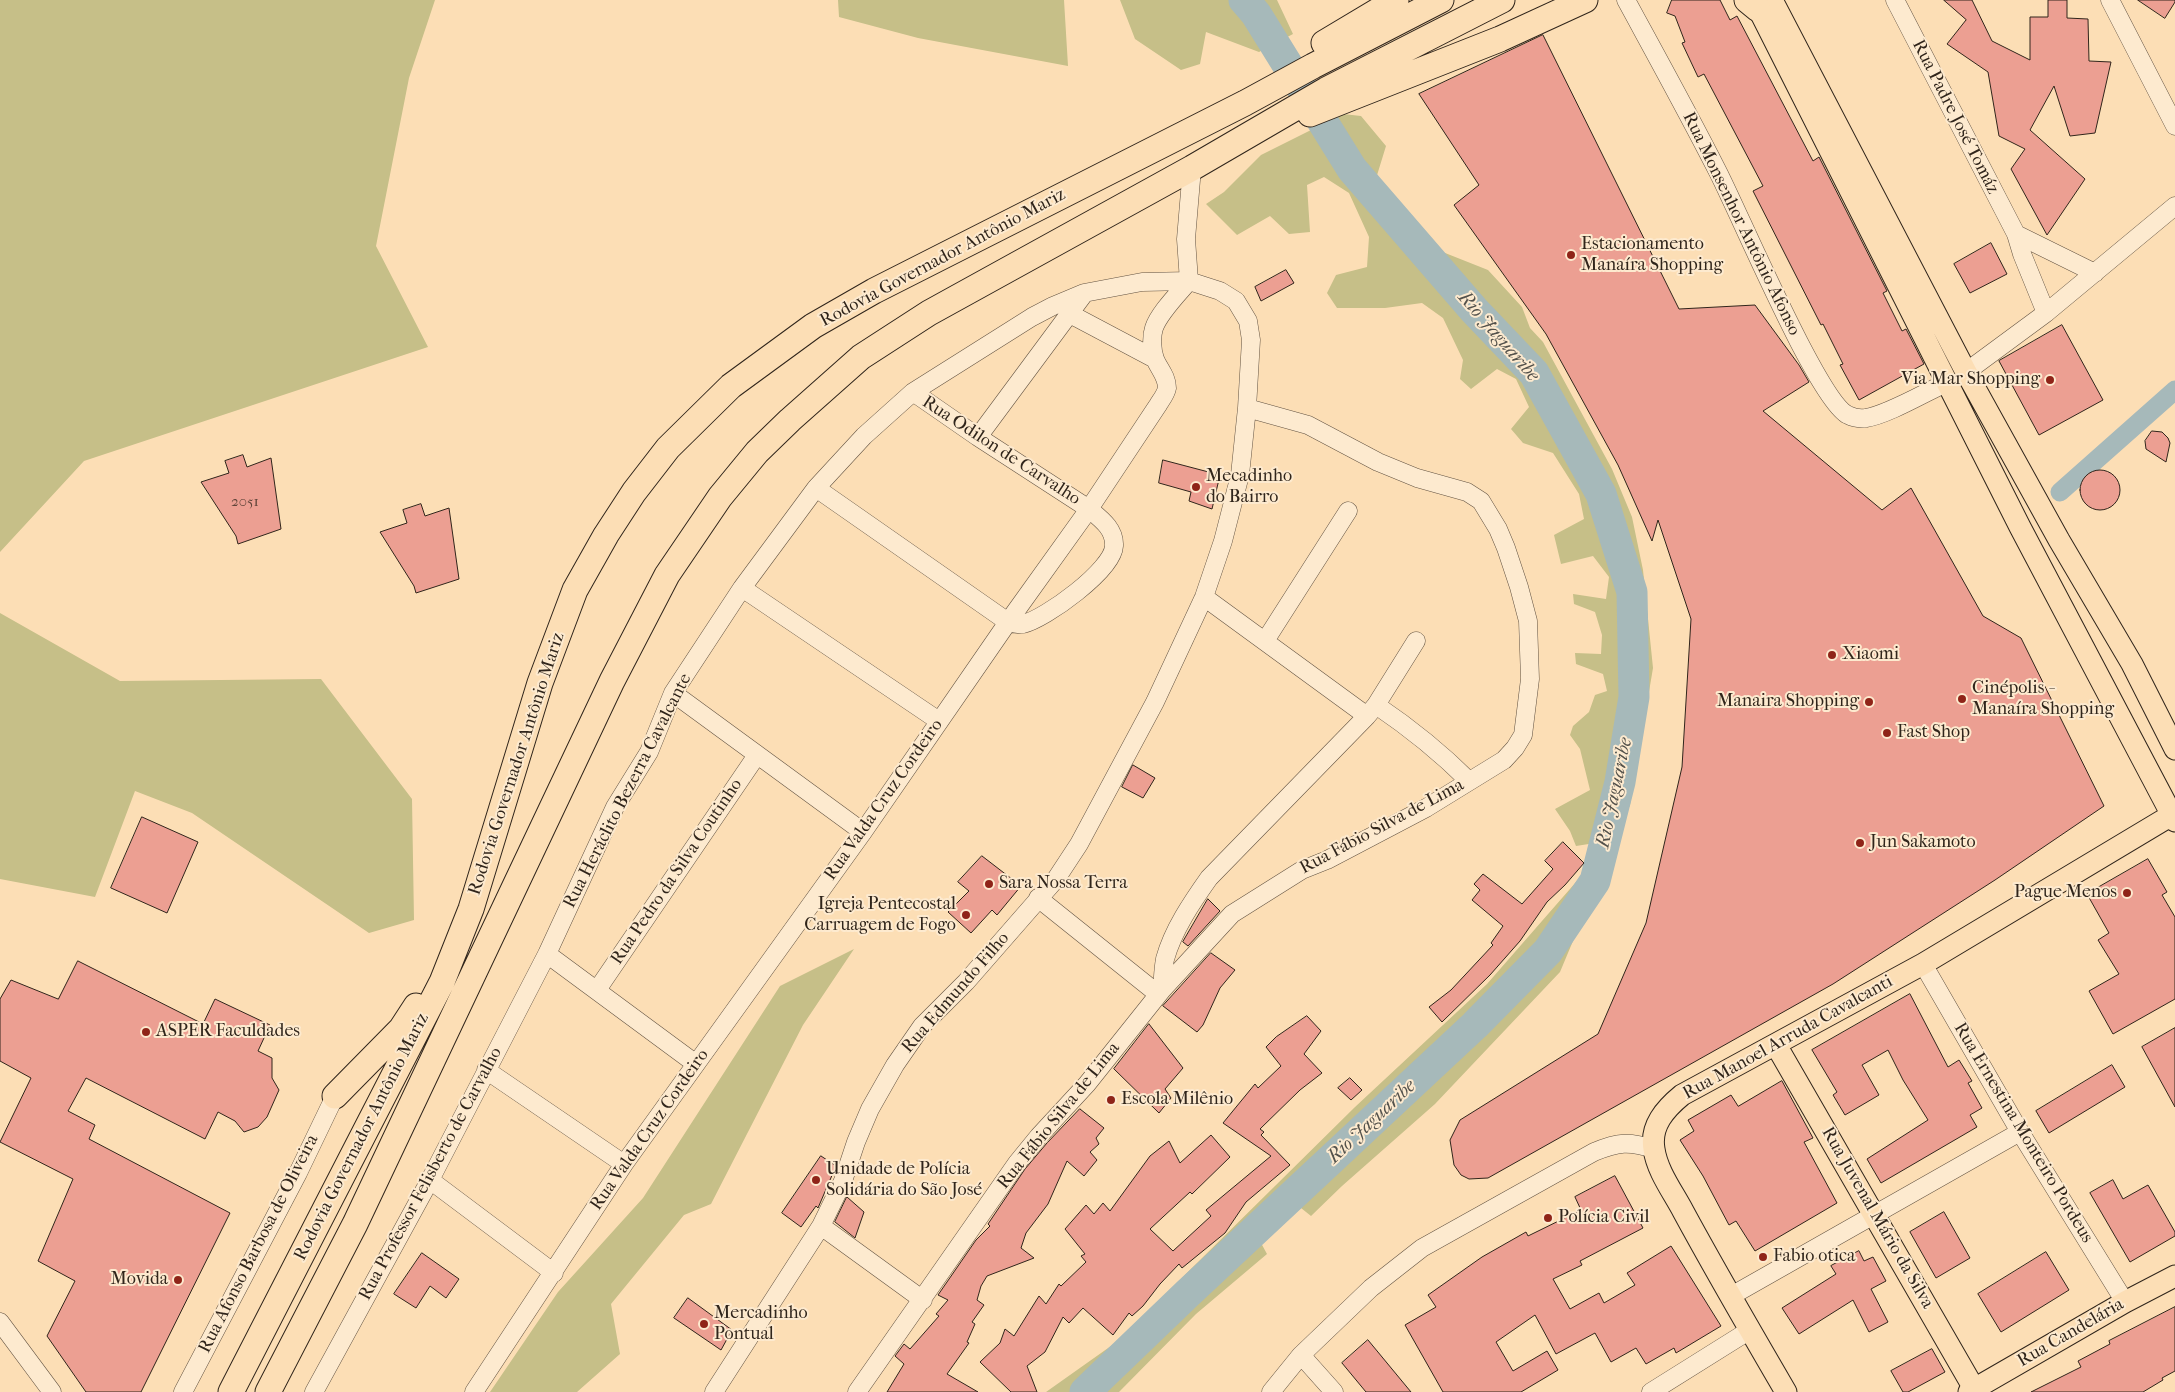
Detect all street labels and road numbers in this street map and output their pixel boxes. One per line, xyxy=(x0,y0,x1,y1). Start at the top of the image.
street label: Rua Padre José Tomáz xyxy=(1907,36,2003,198)
street label: Rua Monsenhor Antônio Afonso xyxy=(1677,109,1805,339)
street label: Rodovia Governador Antônio Mariz xyxy=(817,184,1069,332)
street label: Rua Odilon de Carvalho xyxy=(918,392,1084,510)
street label: Rodovia Governador Antônio Mariz xyxy=(464,630,570,898)
street label: Rua Heráclito Bezerra Cavalcante xyxy=(559,670,697,912)
street label: Rua Valda Cruz Cordeiro xyxy=(820,715,948,885)
street label: Rua Pedro da Silva Coutinho xyxy=(607,775,747,969)
street label: Rua Fábio Silva de Lima xyxy=(1296,775,1468,879)
street label: Rua Edmundo Filho xyxy=(898,928,1014,1058)
street label: Rua Manoel Arruda Cavalcanti xyxy=(1679,971,1897,1105)
street label: Rodovia Governador Antônio Mariz xyxy=(290,1010,434,1264)
street label: Rua Ernestina Monteiro Pordeus xyxy=(1949,1019,2097,1247)
street label: Rua Fábio Silva de Lima xyxy=(993,1038,1125,1194)
street label: Rua Professor Felisberto de Carvalho xyxy=(355,1044,507,1304)
street label: Rua Valda Cruz Cordeiro xyxy=(586,1045,714,1215)
street label: Rua Juvenal Mário da Silva xyxy=(1816,1123,1938,1313)
street label: Rua Afonso Barbosa de Oliveira xyxy=(194,1131,324,1357)
street label: Rua Candelária xyxy=(2014,1294,2128,1372)

